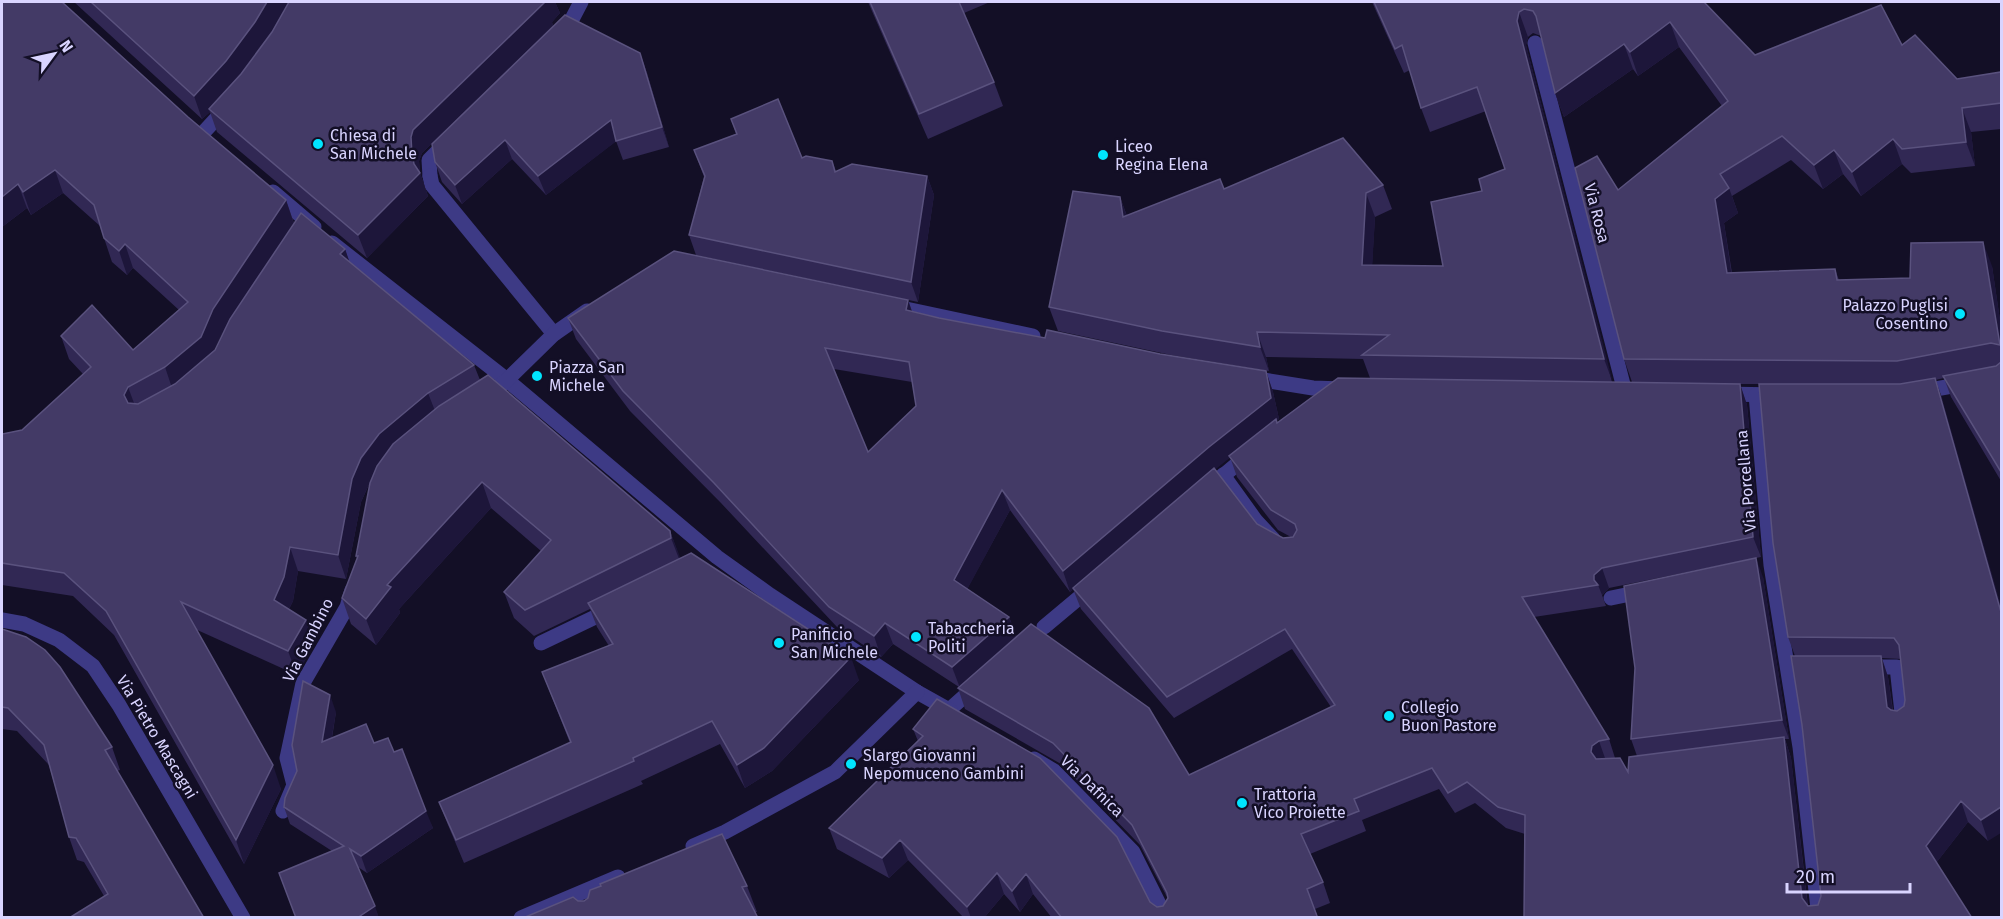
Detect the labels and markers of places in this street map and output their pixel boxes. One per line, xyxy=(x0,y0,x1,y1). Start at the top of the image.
place label: Chiesa di San Michele xyxy=(330,126,417,163)
marker: Chiesa di San Michele xyxy=(311,137,325,151)
place label: Liceo Regina Elena xyxy=(1115,137,1208,174)
marker: Liceo Regina Elena xyxy=(1096,148,1110,162)
place label: Palazzo Puglisi Cosentino xyxy=(1843,296,1948,333)
marker: Palazzo Puglisi Cosentino xyxy=(1953,307,1967,321)
place label: Piazza San Michele xyxy=(549,358,625,395)
marker: Piazza San Michele xyxy=(530,369,544,383)
place label: Tabaccheria Politi xyxy=(928,619,1015,656)
place label: Panificio San Michele xyxy=(791,625,878,662)
marker: Tabaccheria Politi xyxy=(909,630,923,644)
marker: Panificio San Michele xyxy=(772,636,786,650)
place label: Collegio Buon Pastore xyxy=(1401,698,1497,735)
marker: Collegio Buon Pastore xyxy=(1382,709,1396,723)
place label: Slargo Giovanni Nepomuceno Gambini xyxy=(863,746,1024,783)
marker: Slargo Giovanni Nepomuceno Gambini xyxy=(844,757,858,771)
place label: Trattoria Vico Proiette xyxy=(1254,785,1346,822)
marker: Trattoria Vico Proiette xyxy=(1235,796,1249,810)

